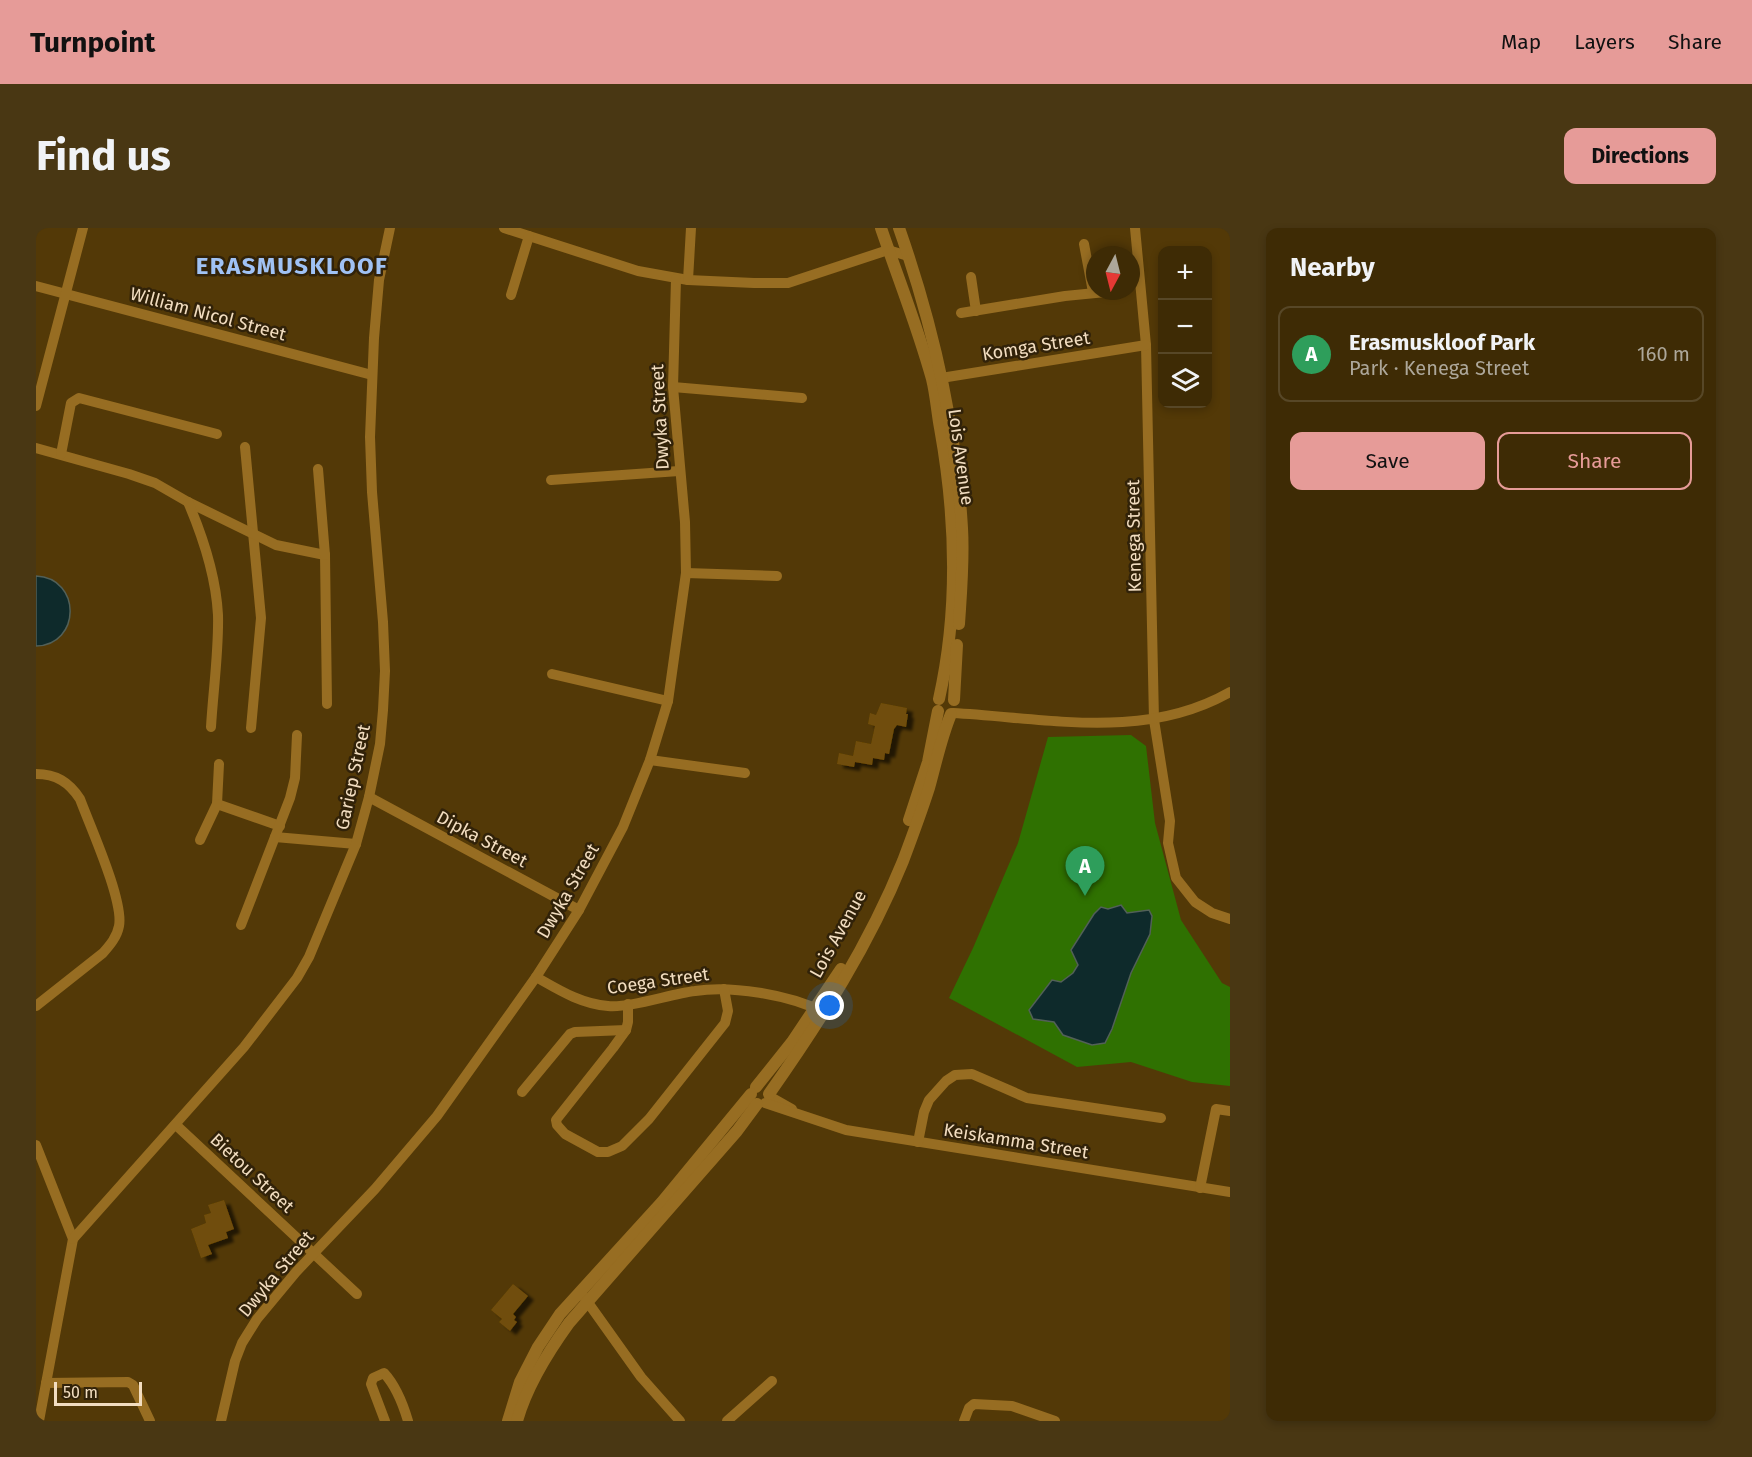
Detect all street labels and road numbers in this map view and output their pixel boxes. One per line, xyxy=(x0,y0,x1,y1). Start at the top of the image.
street label: William Nicol Street xyxy=(128,283,289,346)
street label: Komga Street xyxy=(981,327,1092,365)
street label: Dwyka Street xyxy=(646,363,674,470)
street label: Lois Avenue xyxy=(943,407,979,507)
street label: Kenega Street xyxy=(1122,479,1146,593)
street label: Gariep Street xyxy=(331,722,375,832)
street label: Dipka Street xyxy=(433,806,532,872)
street label: Dwyka Street xyxy=(532,839,604,942)
street label: Lois Avenue xyxy=(805,886,871,982)
street label: Coega Street xyxy=(606,963,711,999)
street label: Keiskamma Street xyxy=(942,1119,1091,1163)
street label: Bietou Street xyxy=(205,1129,299,1218)
street label: Dwyka Street xyxy=(234,1226,319,1322)

